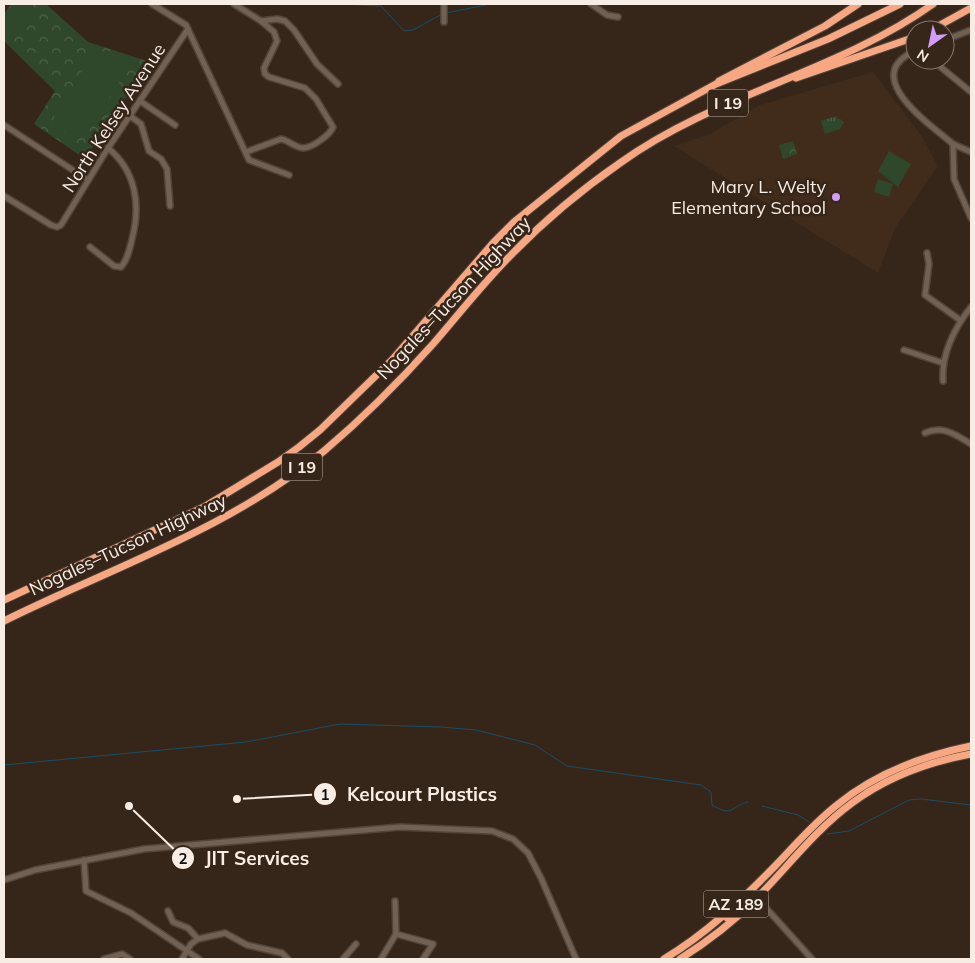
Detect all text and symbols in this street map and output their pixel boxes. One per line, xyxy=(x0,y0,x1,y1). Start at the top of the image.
north arrow xyxy=(905,20,955,70)
street label: North Kelsey Avenue xyxy=(57,39,170,197)
text: N xyxy=(914,45,932,66)
road number: I 19 xyxy=(708,90,748,116)
place label: Mary L. Welty Elementary School xyxy=(671,175,826,219)
marker: Mary L. Welty Elementary School xyxy=(830,191,842,203)
street label: Nogales–Tucson Highway xyxy=(372,211,536,384)
road number: I 19 xyxy=(282,454,322,481)
street label: Nogales–Tucson Highway xyxy=(25,488,231,600)
callout: Kelcourt Plastics xyxy=(312,777,508,811)
text: Kelcourt Plastics xyxy=(347,782,497,806)
text: 1 xyxy=(320,785,330,804)
callout: JIT Services xyxy=(170,841,320,875)
text: JIT Services xyxy=(205,846,309,870)
text: 2 xyxy=(178,849,188,868)
road number: AZ 189 xyxy=(704,891,768,918)

